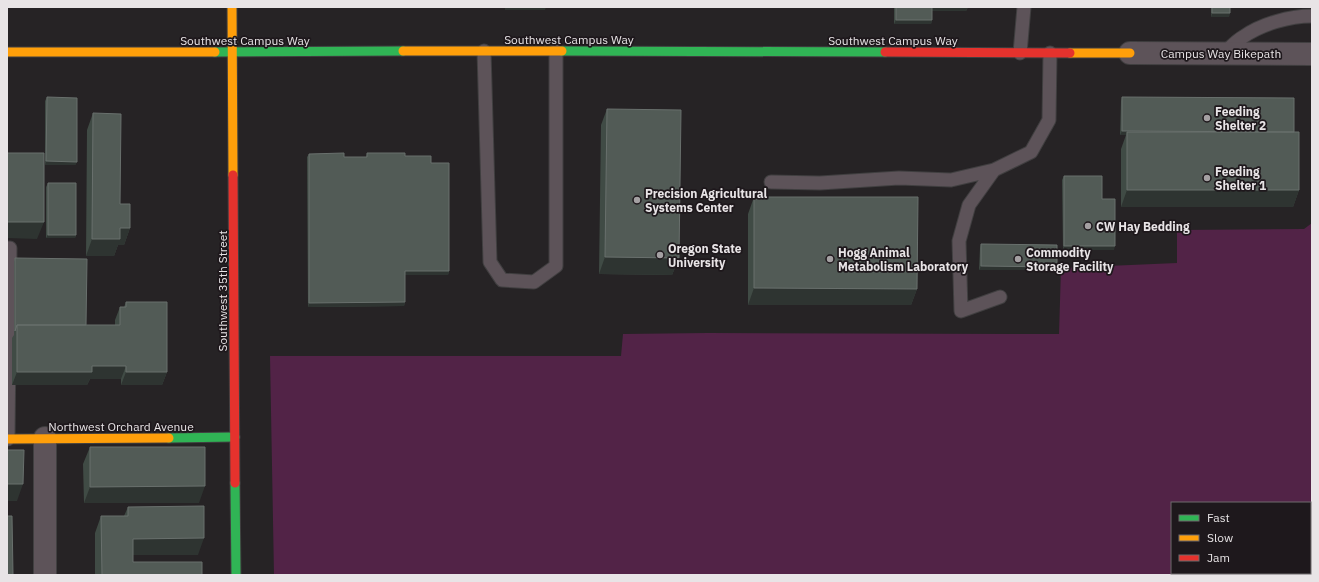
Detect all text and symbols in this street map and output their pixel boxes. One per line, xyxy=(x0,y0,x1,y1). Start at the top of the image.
street label: Southwest Campus Way xyxy=(504,32,634,47)
street label: Southwest Campus Way xyxy=(180,33,310,48)
street label: Southwest Campus Way xyxy=(828,33,958,48)
street label: Campus Way Bikepath xyxy=(1161,46,1281,61)
place label: Feeding Shelter 2 xyxy=(1215,104,1266,133)
marker: Feeding Shelter 2 xyxy=(1202,113,1212,123)
place label: Feeding Shelter 1 xyxy=(1215,164,1266,193)
marker: Feeding Shelter 1 xyxy=(1202,173,1212,183)
place label: Precision Agricultural Systems Center xyxy=(645,186,767,215)
marker: Precision Agricultural Systems Center xyxy=(632,195,642,205)
place label: CW Hay Bedding xyxy=(1096,219,1190,234)
marker: CW Hay Bedding xyxy=(1083,221,1093,231)
street label: Southwest 35th Street xyxy=(215,230,230,352)
place label: Oregon State University xyxy=(668,241,742,270)
place label: Hogg Animal Metabolism Laboratory xyxy=(838,245,969,274)
place label: Commodity Storage Facility xyxy=(1026,245,1114,274)
marker: Oregon State University xyxy=(655,250,665,260)
marker: Hogg Animal Metabolism Laboratory xyxy=(825,254,835,264)
marker: Commodity Storage Facility xyxy=(1013,254,1023,264)
street label: Northwest Orchard Avenue xyxy=(48,419,194,434)
legend xyxy=(1171,502,1311,574)
text: Fast xyxy=(1207,510,1230,525)
text: Slow xyxy=(1207,530,1233,545)
text: Jam xyxy=(1207,550,1230,565)

